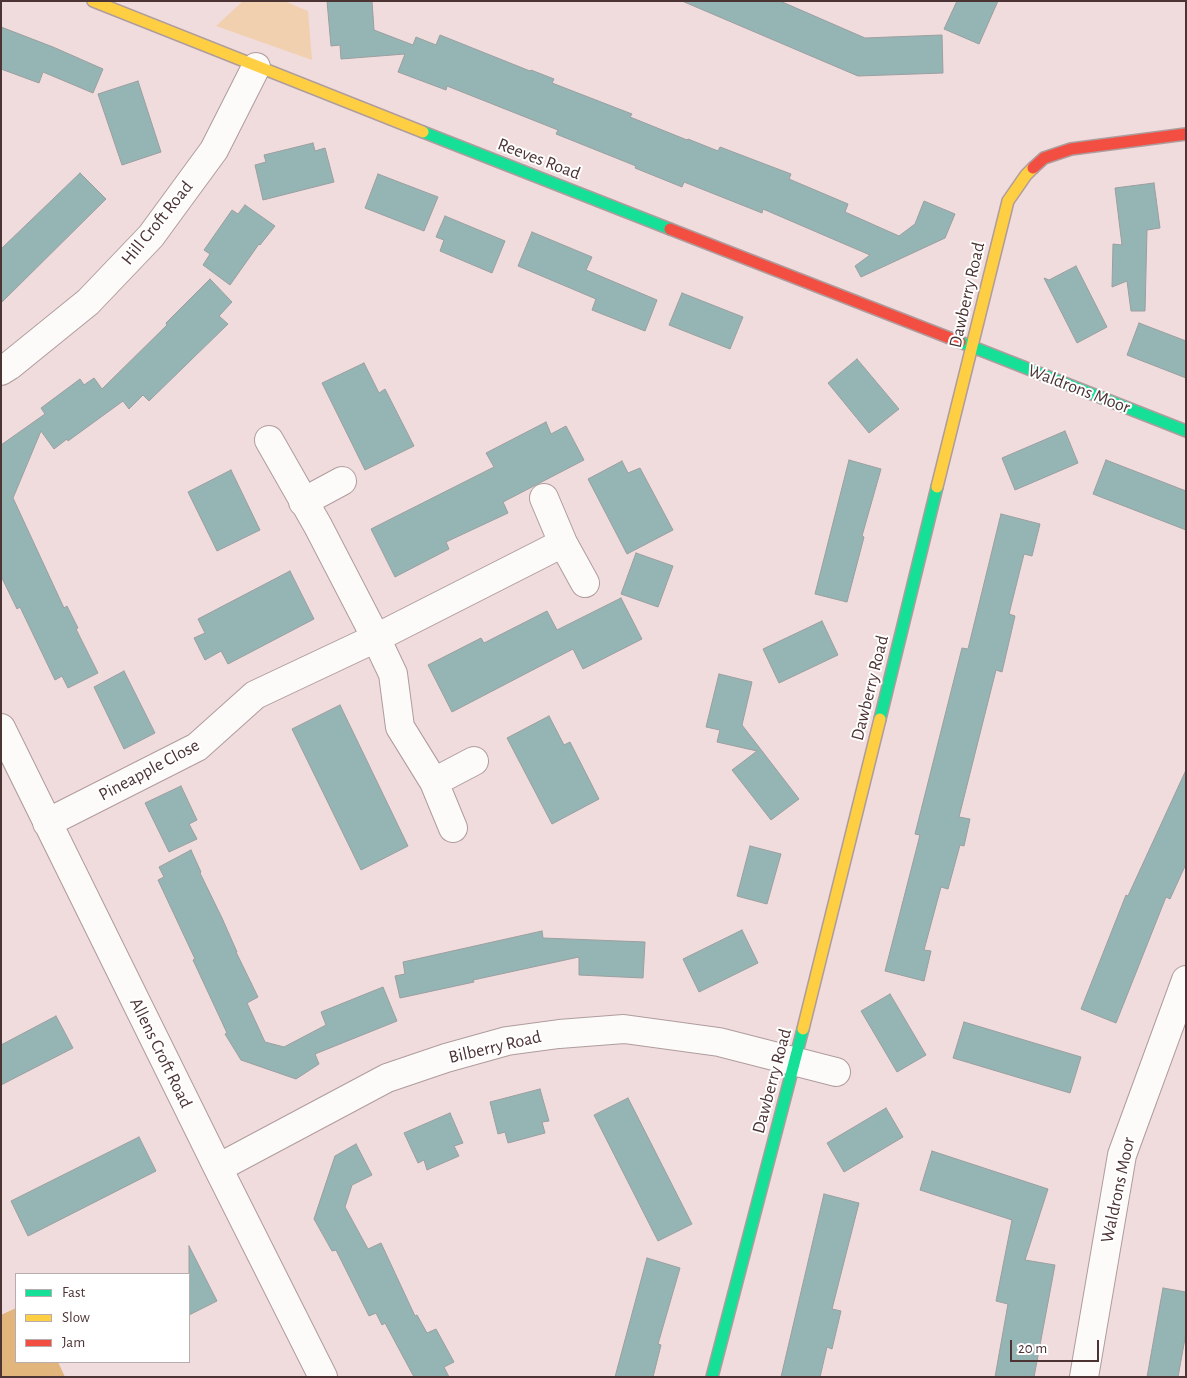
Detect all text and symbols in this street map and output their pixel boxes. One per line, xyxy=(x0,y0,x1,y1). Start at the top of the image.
street label: Reeves Road xyxy=(495,133,583,185)
street label: Hill Croft Road xyxy=(117,177,197,269)
street label: Dawberry Road xyxy=(944,240,990,350)
street label: Waldrons Moor xyxy=(1025,360,1133,418)
street label: Dawberry Road xyxy=(846,633,894,743)
street label: Pineapple Close xyxy=(95,734,203,806)
street label: Allens Croft Road xyxy=(125,994,197,1112)
street label: Bilberry Road xyxy=(447,1026,543,1068)
street label: Dawberry Road xyxy=(748,1026,796,1136)
street label: Waldrons Moor xyxy=(1096,1135,1140,1245)
legend xyxy=(15,1273,190,1363)
text: Fast xyxy=(62,1285,85,1300)
text: Slow xyxy=(62,1310,90,1325)
scale bar xyxy=(1012,1330,1101,1362)
text: Jam xyxy=(62,1335,85,1350)
text: 20 m xyxy=(1018,1341,1047,1356)

